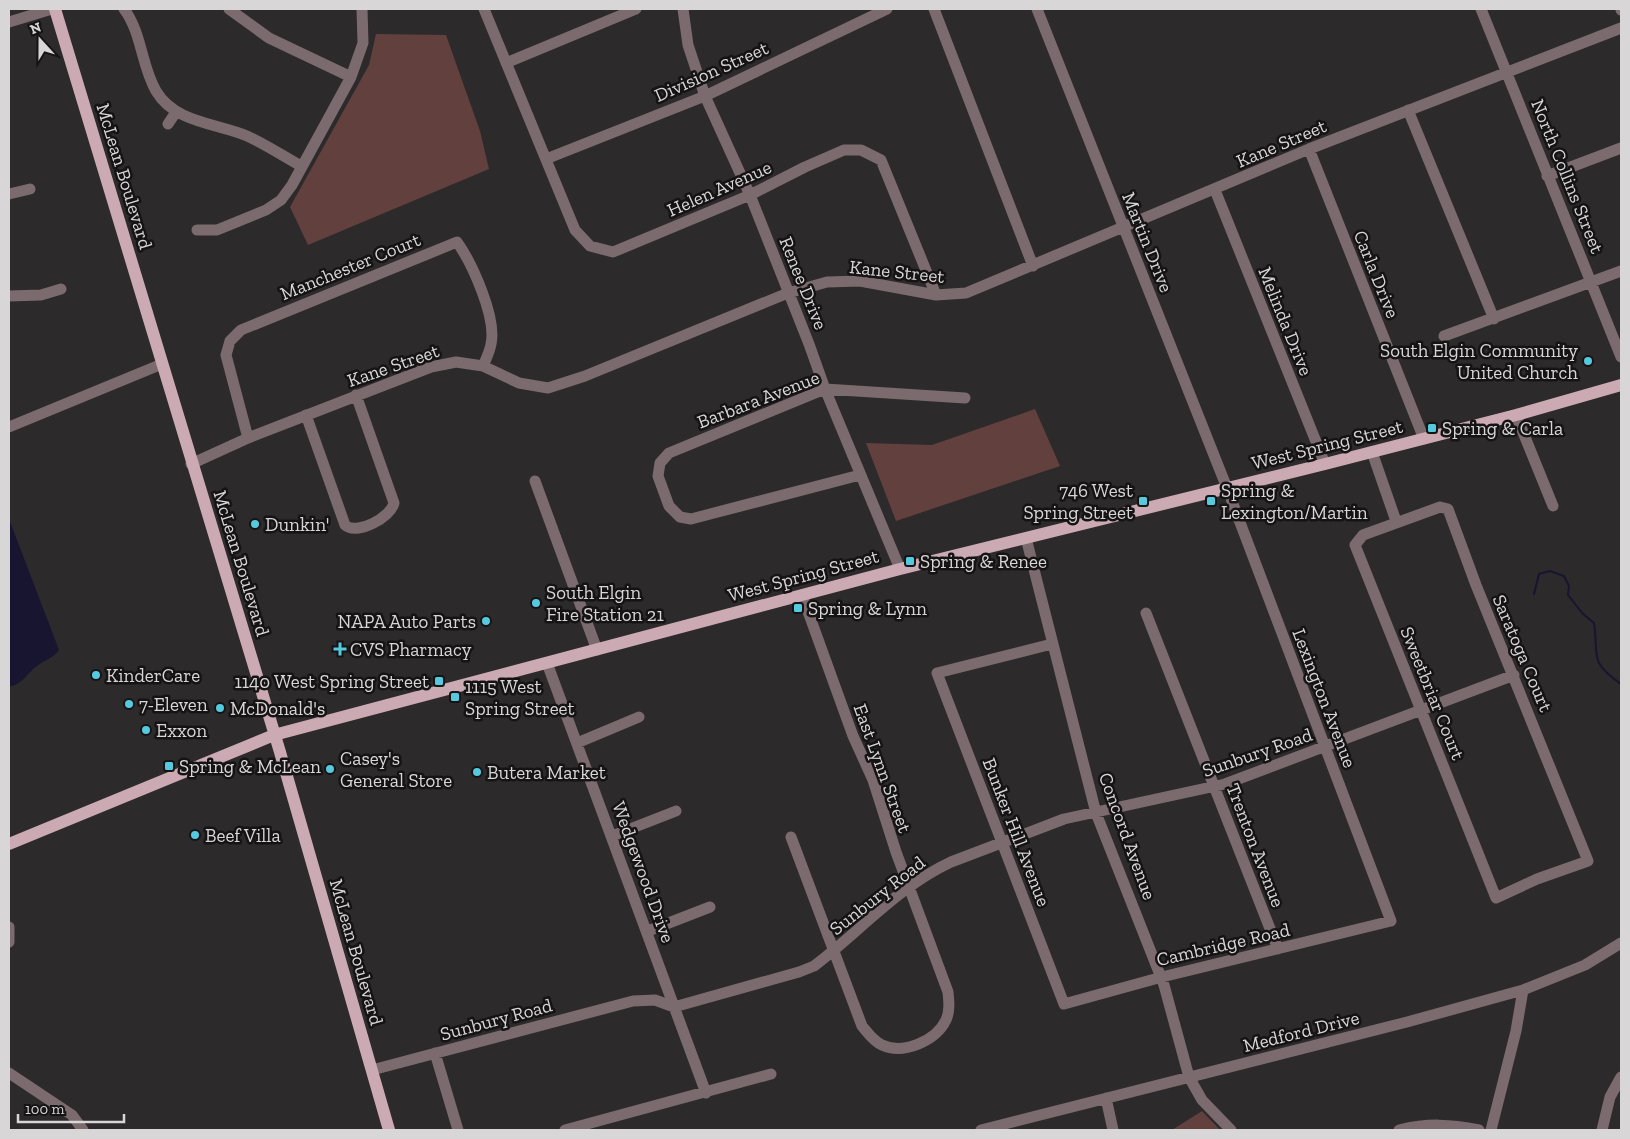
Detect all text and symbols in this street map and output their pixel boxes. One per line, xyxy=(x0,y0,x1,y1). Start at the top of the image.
north arrow xyxy=(15,15,65,65)
text: N xyxy=(28,18,44,38)
street label: Division Street xyxy=(651,36,772,107)
street label: North Collins Street xyxy=(1526,96,1609,257)
street label: McLean Boulevard xyxy=(91,100,158,252)
street label: Kane Street xyxy=(1233,114,1330,173)
street label: Helen Avenue xyxy=(664,155,775,222)
street label: Martin Drive xyxy=(1117,189,1178,296)
street label: Carla Drive xyxy=(1349,227,1405,321)
street label: Manchester Court xyxy=(277,228,424,305)
street label: Renee Drive xyxy=(774,233,833,333)
street label: Kane Street xyxy=(848,255,946,288)
street label: Melinda Drive xyxy=(1253,263,1318,379)
street label: Kane Street xyxy=(344,339,442,392)
place label: South Elgin Community United Church xyxy=(1380,339,1578,384)
marker: South Elgin Community United Church xyxy=(1582,355,1594,367)
street label: Barbara Avenue xyxy=(694,366,823,433)
street label: West Spring Street xyxy=(1249,415,1405,474)
place label: Spring & Carla xyxy=(1442,417,1563,440)
marker: Spring & Carla xyxy=(1426,422,1438,434)
place label: 746 West Spring Street xyxy=(1023,479,1133,524)
place label: Spring & Lexington/Martin xyxy=(1221,479,1368,524)
street label: McLean Boulevard xyxy=(208,487,275,639)
marker: 746 West Spring Street xyxy=(1137,495,1149,507)
marker: Spring & Lexington/Martin xyxy=(1205,495,1217,507)
place label: Dunkin' xyxy=(265,513,329,536)
marker: Dunkin' xyxy=(249,518,261,530)
street label: West Spring Street xyxy=(725,544,881,607)
place label: Spring & Renee xyxy=(920,550,1047,573)
marker: Spring & Renee xyxy=(904,555,916,567)
place label: South Elgin Fire Station 21 xyxy=(546,581,664,626)
street label: Saratoga Court xyxy=(1488,591,1558,715)
marker: South Elgin Fire Station 21 xyxy=(530,597,542,609)
place label: Spring & Lynn xyxy=(808,597,927,620)
marker: Spring & Lynn xyxy=(792,602,804,614)
place label: NAPA Auto Parts xyxy=(338,610,476,633)
marker: NAPA Auto Parts xyxy=(480,615,492,627)
street label: Sweetbriar Court xyxy=(1395,623,1470,763)
street label: Lexington Avenue xyxy=(1287,625,1362,771)
place label: CVS Pharmacy xyxy=(350,638,472,661)
marker: CVS Pharmacy xyxy=(334,643,346,655)
place label: KinderCare xyxy=(106,664,200,687)
marker: KinderCare xyxy=(90,669,102,681)
place label: 1140 West Spring Street xyxy=(234,670,429,693)
marker: 1140 West Spring Street xyxy=(433,675,445,687)
place label: 1115 West Spring Street xyxy=(465,675,575,720)
marker: 1115 West Spring Street xyxy=(449,691,461,703)
place label: 7-Eleven xyxy=(139,693,208,716)
place label: McDonald's xyxy=(230,697,325,720)
marker: 7-Eleven xyxy=(123,698,135,710)
street label: East Lynn Street xyxy=(849,701,917,836)
marker: McDonald's xyxy=(214,702,226,714)
place label: Exxon xyxy=(156,719,207,742)
street label: Sunbury Road xyxy=(1199,723,1316,782)
marker: Exxon xyxy=(140,724,152,736)
place label: Casey's General Store xyxy=(340,747,452,792)
place label: Spring & McLean xyxy=(179,755,321,778)
street label: Bunker Hill Avenue xyxy=(978,755,1055,910)
marker: Spring & McLean xyxy=(163,760,175,772)
place label: Butera Market xyxy=(487,761,606,784)
marker: Casey's General Store xyxy=(324,763,336,775)
marker: Butera Market xyxy=(471,766,483,778)
street label: Concord Avenue xyxy=(1094,769,1161,903)
street label: Trenton Avenue xyxy=(1221,780,1290,910)
street label: Wedgewood Drive xyxy=(607,798,680,946)
place label: Beef Villa xyxy=(205,824,281,847)
marker: Beef Villa xyxy=(189,829,201,841)
street label: Sunbury Road xyxy=(825,851,930,940)
street label: McLean Boulevard xyxy=(325,876,389,1029)
street label: Cambridge Road xyxy=(1154,918,1293,971)
street label: Sunbury Road xyxy=(438,993,555,1045)
street label: Medford Drive xyxy=(1241,1006,1362,1057)
scale bar xyxy=(18,1092,124,1124)
text: 100 m xyxy=(25,1100,64,1118)

